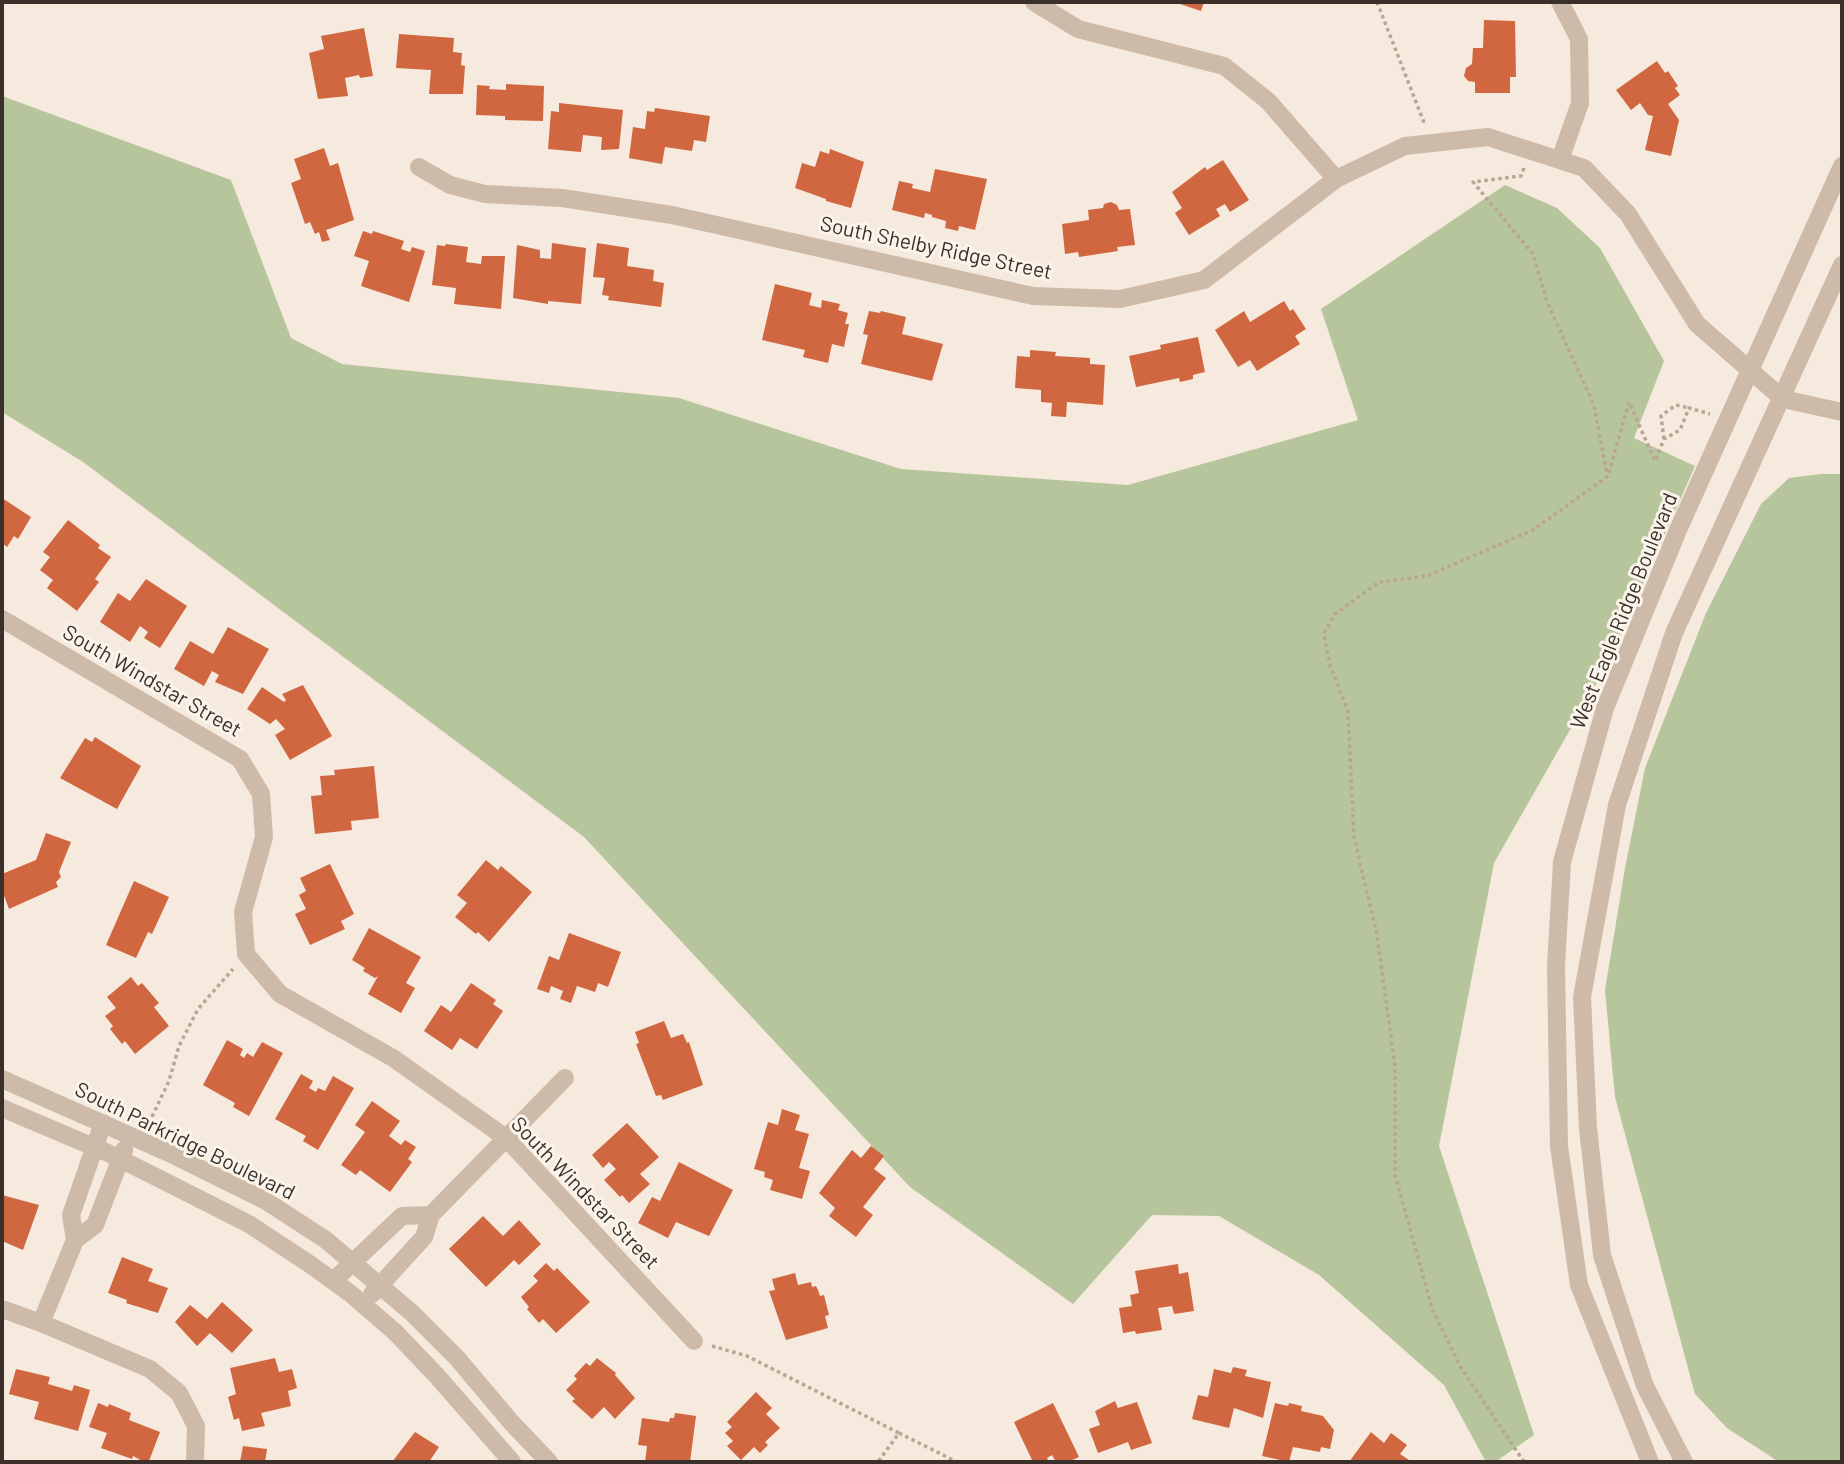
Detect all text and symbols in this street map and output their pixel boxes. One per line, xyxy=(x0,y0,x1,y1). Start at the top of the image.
street label: South Shelby Ridge Street xyxy=(818,211,1054,285)
street label: West Eagle Ridge Boulevard xyxy=(1565,489,1683,733)
street label: South Windstar Street xyxy=(58,620,246,742)
street label: South Parkridge Boulevard xyxy=(71,1077,299,1205)
street label: South Windstar Street xyxy=(506,1112,664,1274)

